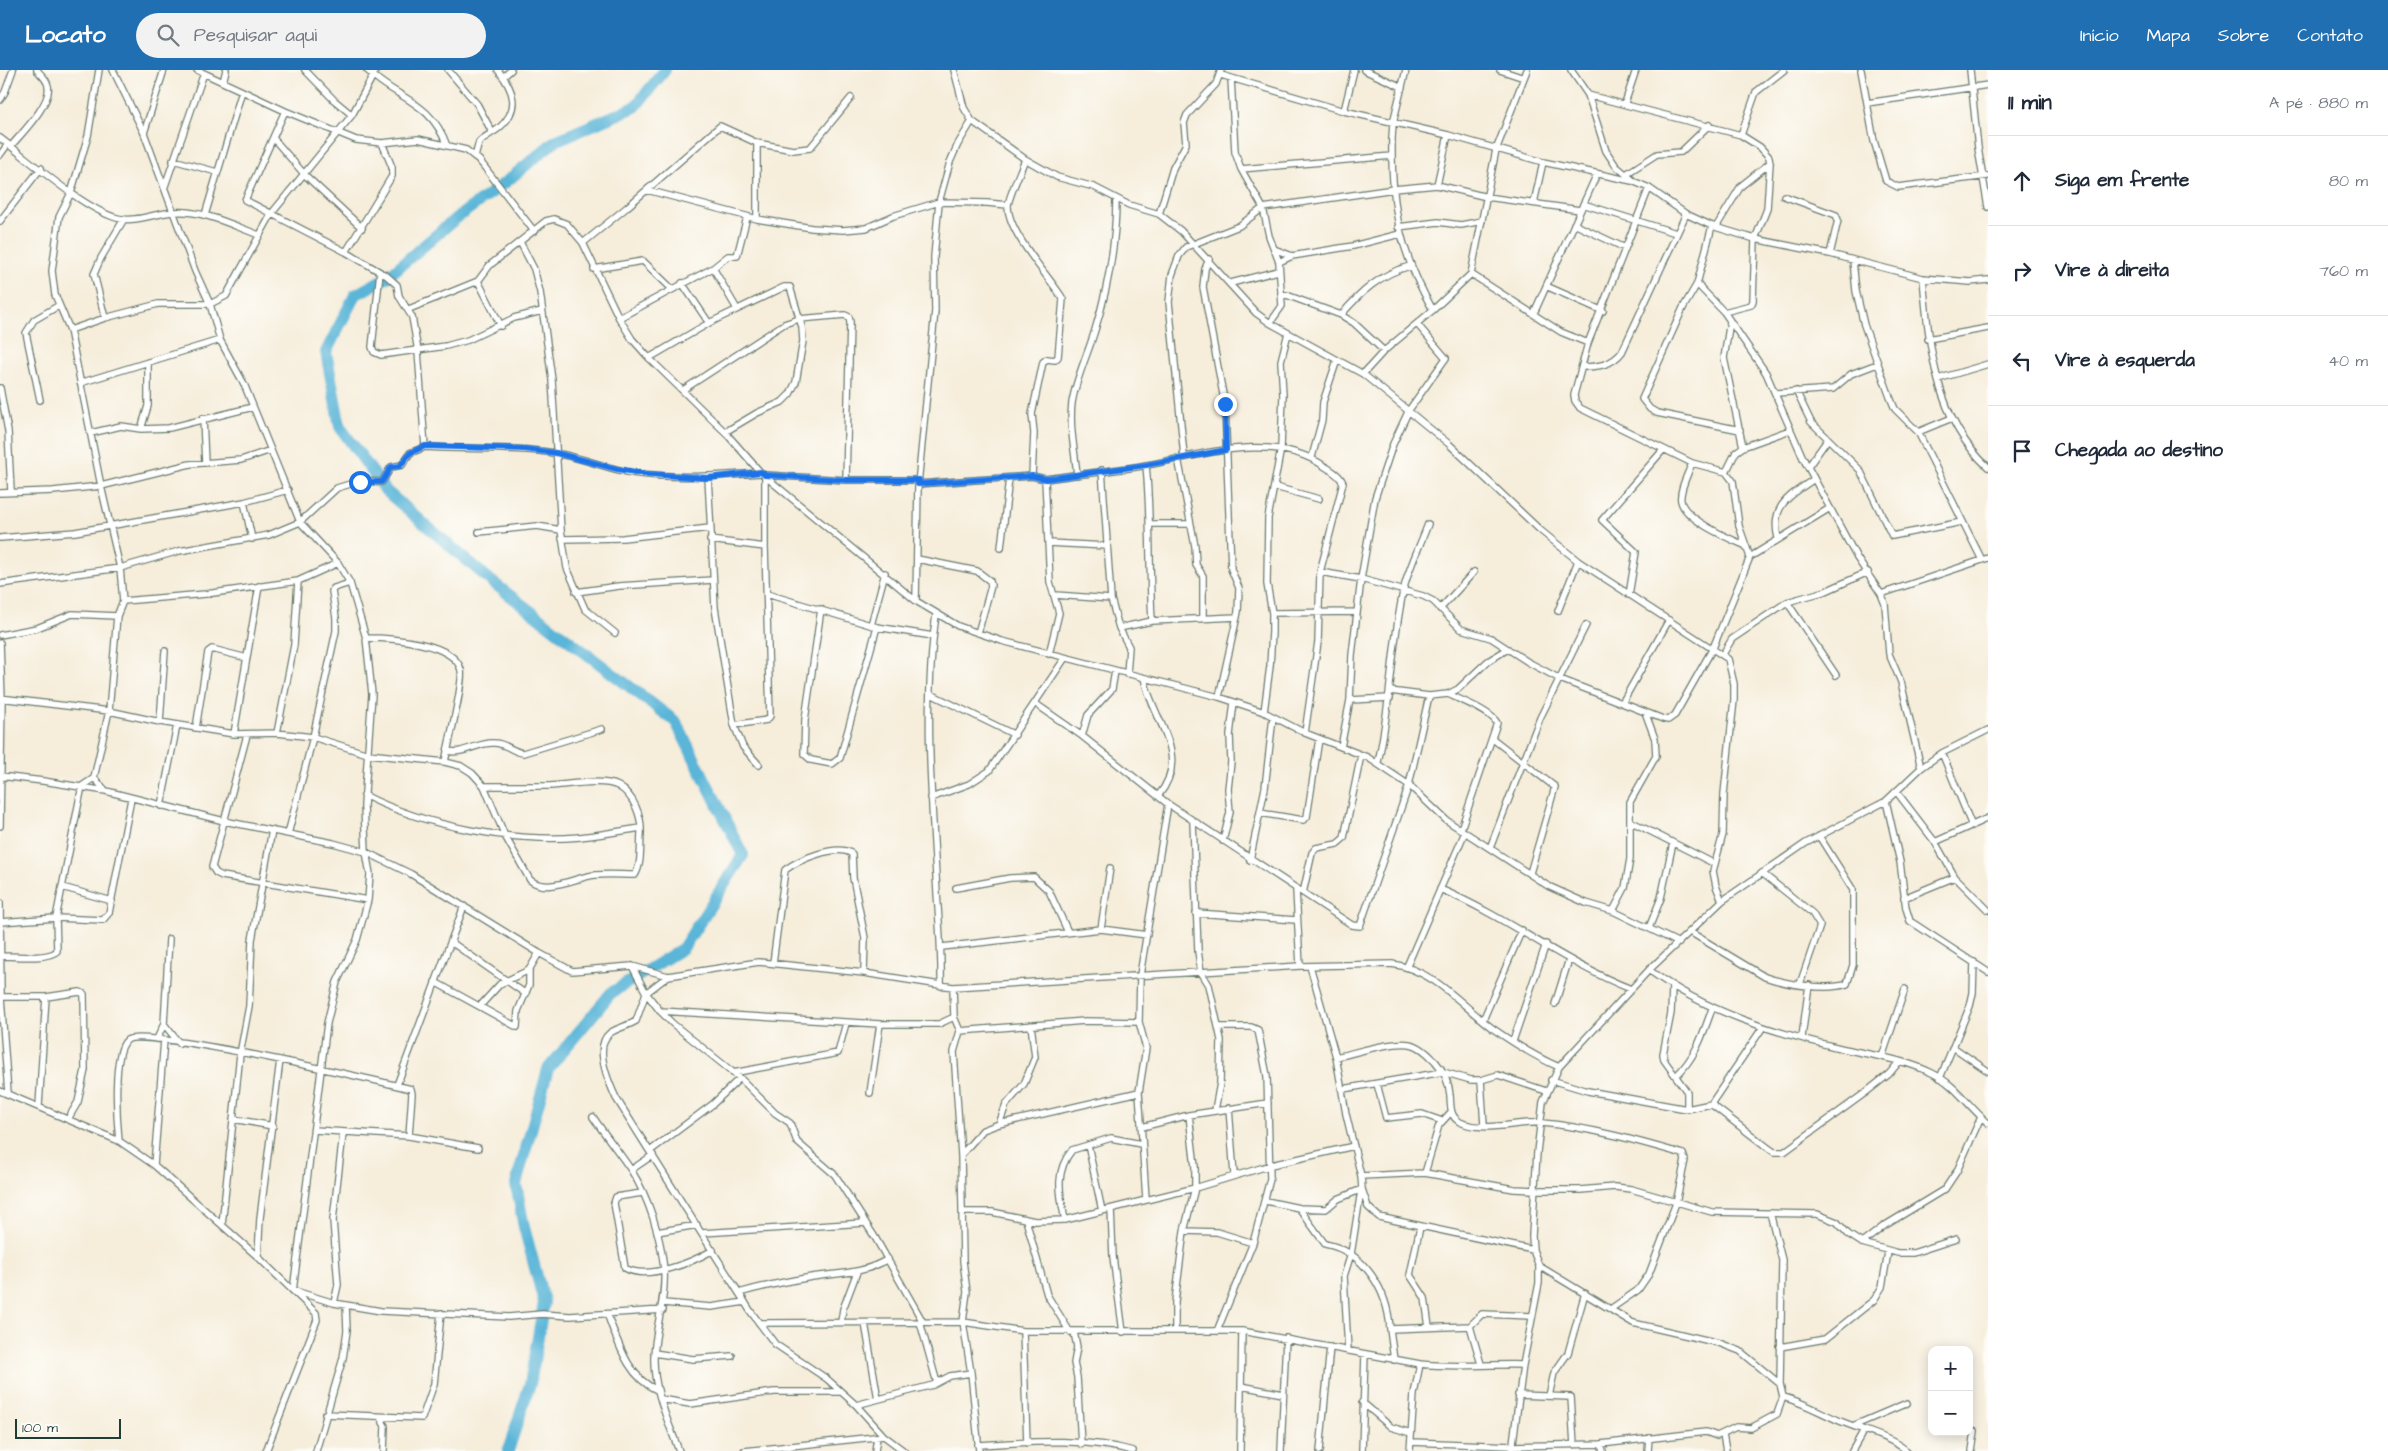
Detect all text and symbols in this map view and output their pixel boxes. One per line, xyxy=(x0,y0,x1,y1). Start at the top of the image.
search box xyxy=(136,13,486,58)
text: Locato xyxy=(25,18,106,52)
icon: search xyxy=(154,21,182,49)
text: Pesquisar aqui xyxy=(194,22,317,49)
text: Início xyxy=(2080,23,2119,48)
text: Mapa xyxy=(2147,23,2190,48)
text: Sobre xyxy=(2218,23,2269,48)
text: Contato xyxy=(2297,23,2363,48)
text: 11 min xyxy=(2008,88,2052,117)
text: A pé · 880 m xyxy=(2269,92,2368,114)
icon: ahead xyxy=(2008,167,2036,195)
text: Siga em frente xyxy=(2055,167,2189,194)
text: 80 m xyxy=(2329,170,2368,192)
icon: right xyxy=(2008,257,2036,285)
text: Vire à direita xyxy=(2055,257,2169,284)
text: 760 m xyxy=(2319,260,2368,282)
icon: left xyxy=(2008,347,2036,375)
text: Vire à esquerda xyxy=(2055,347,2195,374)
text: 40 m xyxy=(2328,350,2368,372)
route end xyxy=(1214,393,1237,416)
icon: arrive xyxy=(2008,437,2036,465)
text: Chegada ao destino xyxy=(2055,437,2223,464)
route start xyxy=(349,471,372,494)
map controls xyxy=(1928,1346,1973,1436)
button: + xyxy=(1928,1346,1973,1391)
button: − xyxy=(1928,1391,1973,1436)
scale bar xyxy=(15,1416,121,1439)
text: 100 m xyxy=(22,1418,58,1438)

